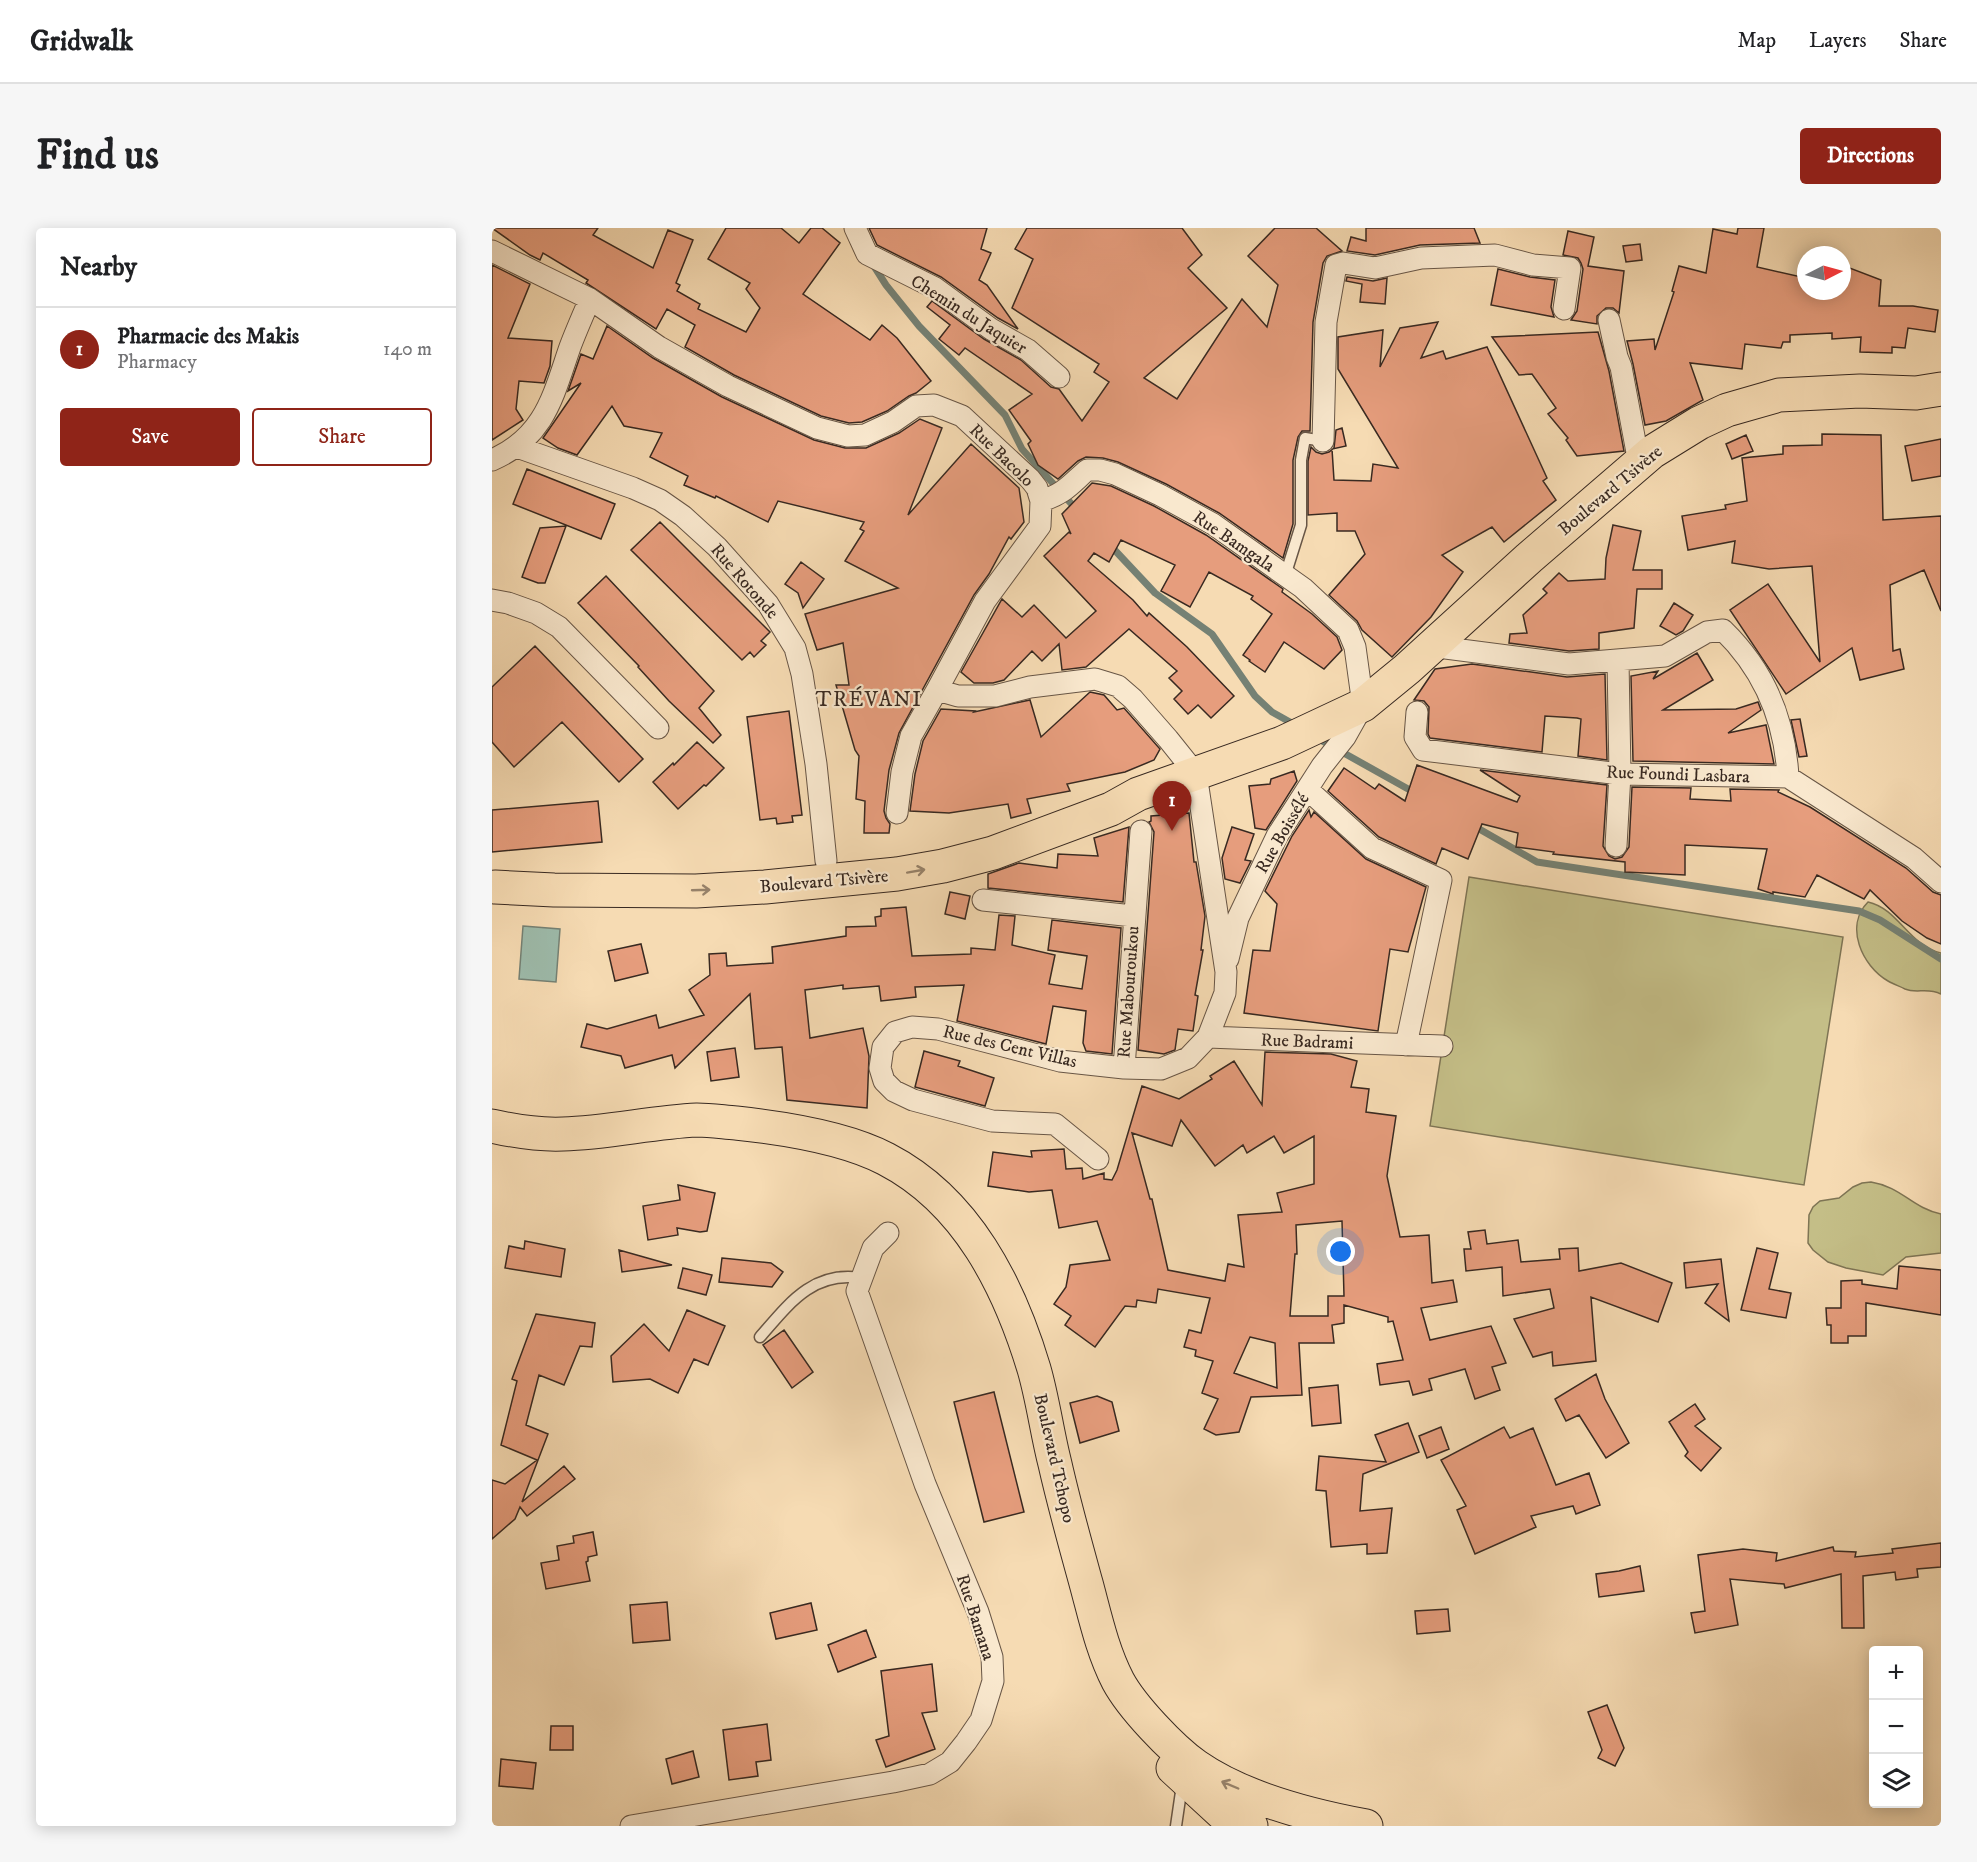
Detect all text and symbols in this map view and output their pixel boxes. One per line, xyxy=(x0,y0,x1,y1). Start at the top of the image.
text: Gridwalk xyxy=(30,24,133,59)
text: Map xyxy=(1737,28,1776,54)
text: Layers xyxy=(1809,28,1867,54)
text: Share xyxy=(1900,28,1947,54)
button: Directions xyxy=(1800,128,1941,184)
text: Find us xyxy=(36,130,159,182)
north arrow xyxy=(1797,246,1851,300)
text: Nearby xyxy=(60,251,137,284)
street label: Chemin du Jaquier xyxy=(906,270,1031,359)
text: Pharmacie des Makis xyxy=(117,323,299,350)
text: 1 xyxy=(76,337,83,362)
text: 140 m xyxy=(383,337,432,362)
text: Pharmacy xyxy=(117,350,197,375)
button: Save xyxy=(60,408,240,466)
button: Share xyxy=(252,408,432,466)
street label: Rue Bacolo xyxy=(964,419,1038,492)
street label: Boulevard Tsivère xyxy=(1554,441,1667,541)
street label: Rue Bamgala xyxy=(1188,506,1279,577)
street label: Rue Rotonde xyxy=(705,539,783,624)
district label: TRÉVANI xyxy=(816,686,922,713)
street label: Rue Foundi Lasbara xyxy=(1606,761,1751,789)
pin: 1 xyxy=(1152,782,1192,831)
street label: Rue Boissélé xyxy=(1251,789,1315,878)
street label: Boulevard Tsivère xyxy=(759,865,889,899)
one-way arrow xyxy=(905,865,925,876)
one-way arrow xyxy=(690,885,710,896)
street label: Rue Mabouroukou xyxy=(1113,925,1145,1059)
street label: Rue des Cent Villas xyxy=(941,1021,1079,1073)
street label: Rue Badrami xyxy=(1260,1029,1354,1055)
your location xyxy=(1326,1237,1355,1266)
street label: Boulevard Tchopo xyxy=(1028,1391,1080,1525)
street label: Rue Bamana xyxy=(951,1571,999,1663)
map controls xyxy=(1869,1646,1923,1808)
button: + xyxy=(1869,1646,1923,1700)
button: − xyxy=(1869,1700,1923,1754)
button: layers xyxy=(1869,1754,1923,1808)
one-way arrow xyxy=(1221,1778,1239,1789)

